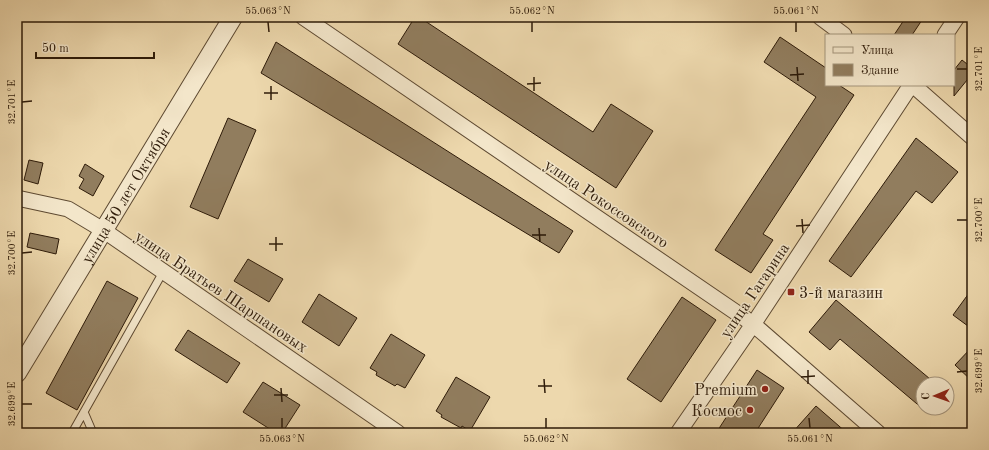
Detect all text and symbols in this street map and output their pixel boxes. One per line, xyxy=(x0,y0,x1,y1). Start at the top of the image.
text: 55.063°N xyxy=(245,6,291,16)
text: 55.062°N xyxy=(509,6,555,16)
text: 55.061°N xyxy=(773,6,819,16)
scale bar xyxy=(36,34,154,60)
legend xyxy=(825,34,955,86)
text: 50 m xyxy=(42,42,69,55)
text: Улица xyxy=(861,45,894,57)
text: 32.701°E xyxy=(974,47,984,91)
text: Здание xyxy=(861,65,899,77)
text: 32.701°E xyxy=(7,80,17,124)
street label: улица 50 лет Октября xyxy=(79,126,174,267)
street label: улица Рокоссовского xyxy=(541,157,671,252)
text: 32.700°E xyxy=(974,198,984,242)
street label: улица Братьев Шаршановых xyxy=(132,229,310,357)
text: 32.700°E xyxy=(7,231,17,275)
street label: улица Гагарина xyxy=(718,241,793,342)
place label: 3-й магазин xyxy=(799,286,883,302)
marker: 3-й магазин xyxy=(786,287,796,297)
text: 32.699°E xyxy=(974,349,984,393)
north arrow xyxy=(915,376,955,416)
text: 32.699°E xyxy=(7,382,17,426)
place label: Premium xyxy=(694,383,757,399)
marker: Premium xyxy=(760,384,770,394)
text: С xyxy=(921,392,932,400)
place label: Космос xyxy=(691,404,742,420)
marker: Космос xyxy=(745,405,755,415)
text: 55.063°N xyxy=(259,434,305,444)
text: 55.062°N xyxy=(523,434,569,444)
text: 55.061°N xyxy=(787,434,833,444)

